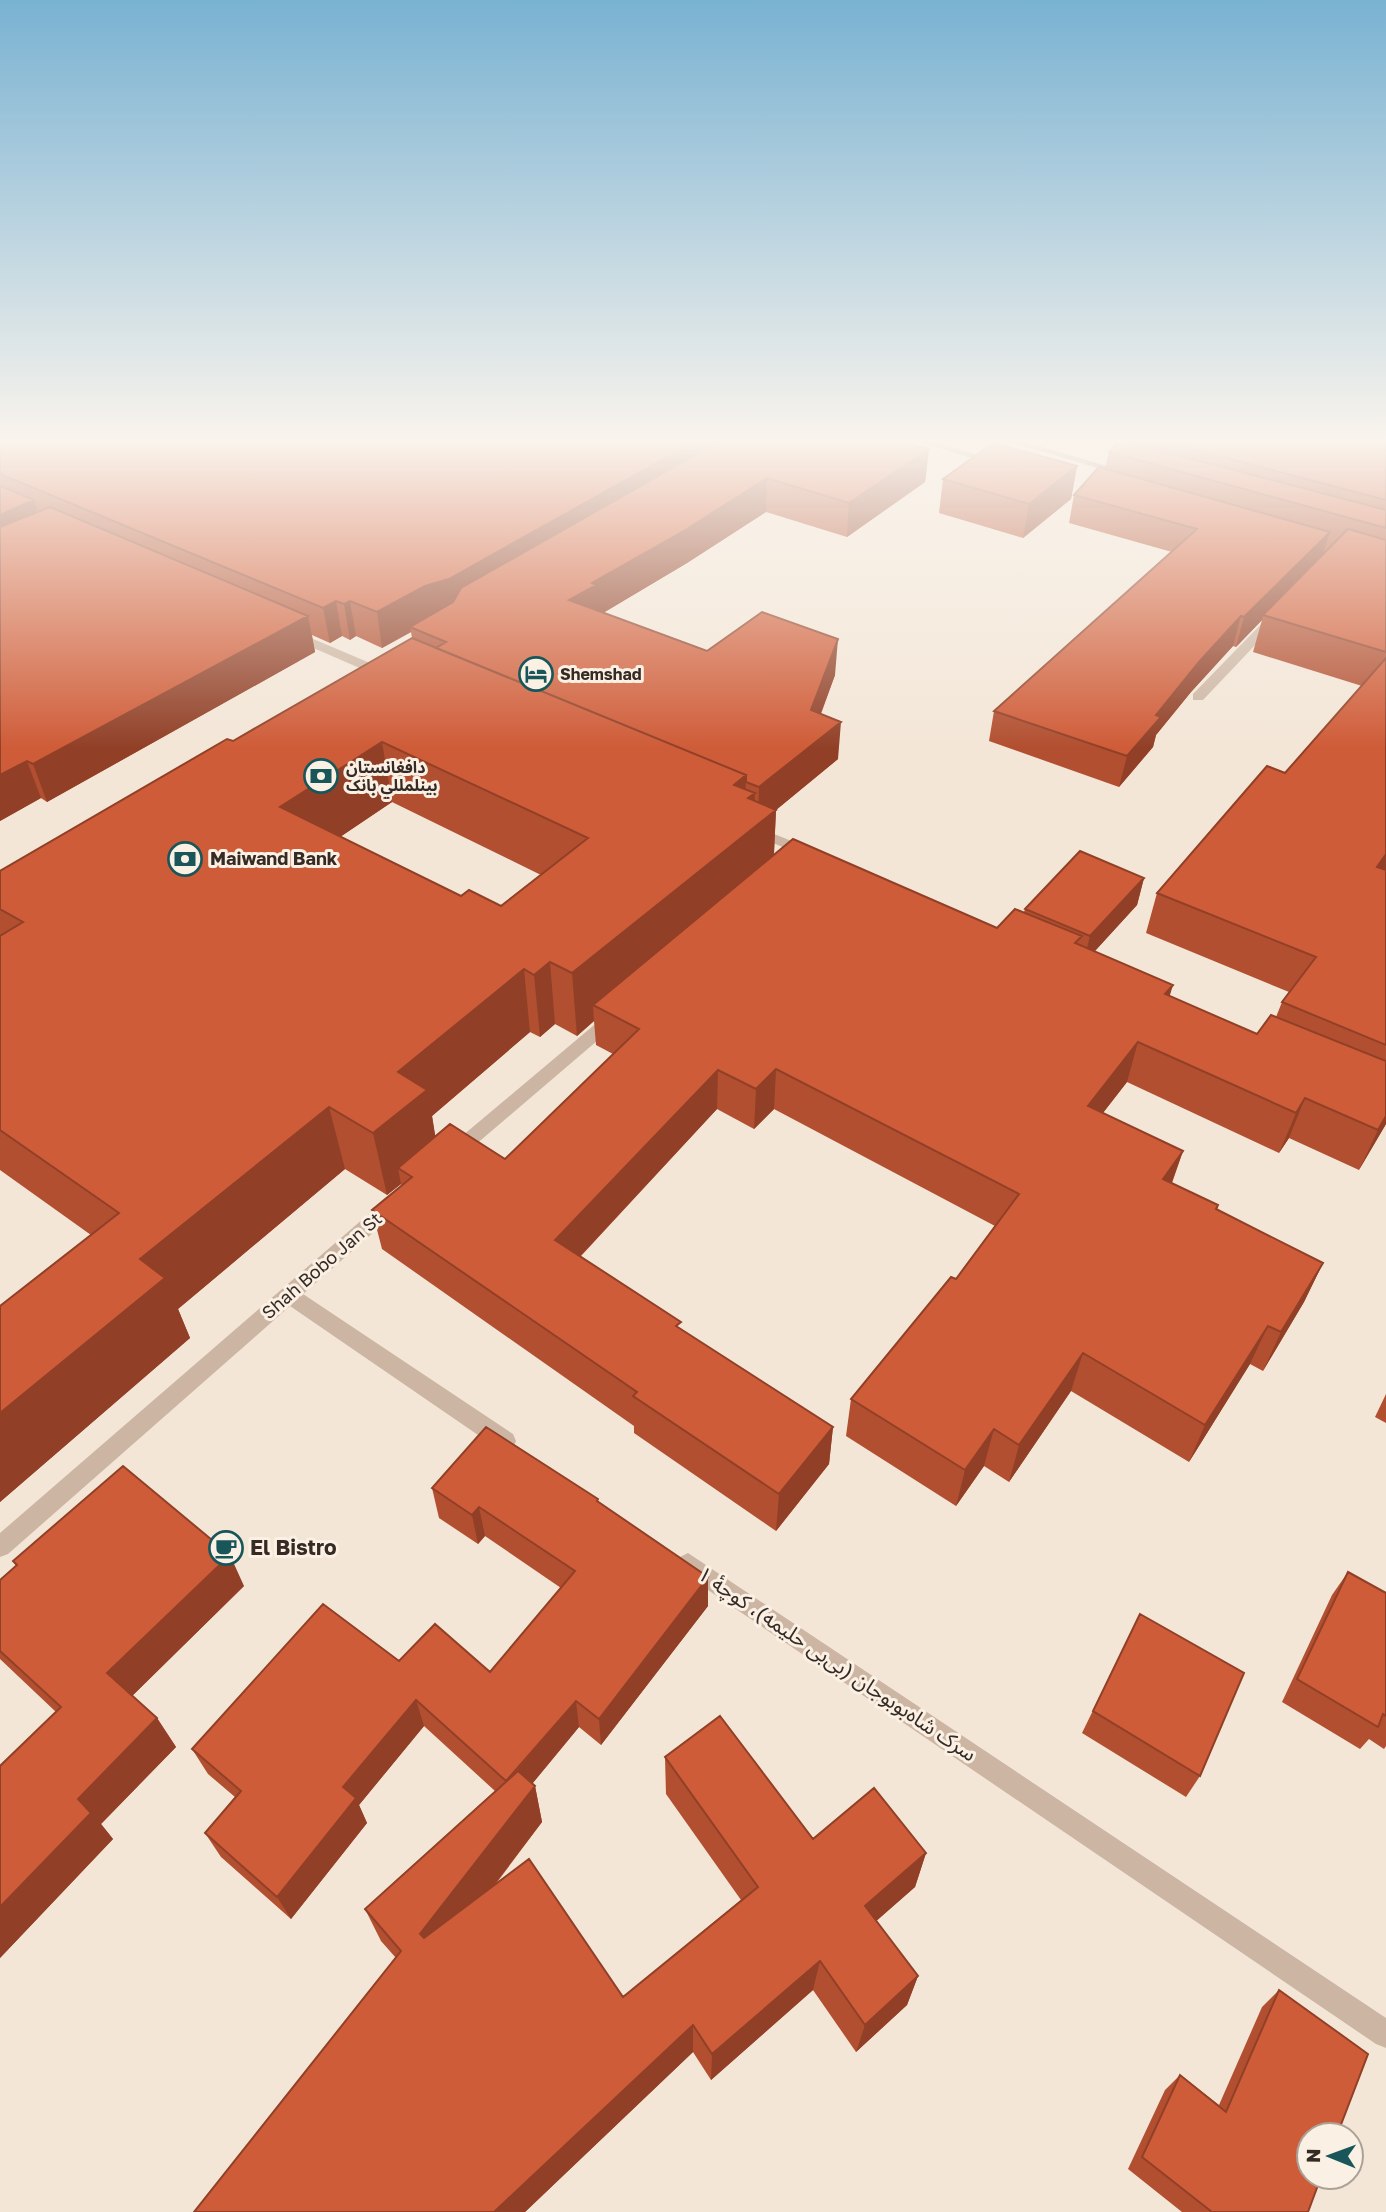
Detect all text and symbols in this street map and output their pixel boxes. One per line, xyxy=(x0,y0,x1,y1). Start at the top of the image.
hotel icon: Shemshad xyxy=(517,655,555,693)
place label: Shemshad xyxy=(560,664,642,684)
bank icon: دافغانستان بینلمللي بانک xyxy=(302,757,340,795)
place label: دافغانستان بینلمللي بانک xyxy=(346,757,438,799)
bank icon: Maiwand Bank xyxy=(166,840,204,878)
place label: Maiwand Bank xyxy=(210,847,338,869)
street label: Shah Bobo Jan St xyxy=(257,1207,386,1323)
cafe icon: El Bistro xyxy=(207,1529,245,1567)
place label: El Bistro xyxy=(250,1534,336,1560)
street label: سرک شاه‌بوبوجان (بی‌بی حلیمه)، کوچۀ ۱ xyxy=(693,1560,982,1767)
north arrow xyxy=(1295,2121,1365,2191)
text: N xyxy=(1301,2148,1324,2163)

